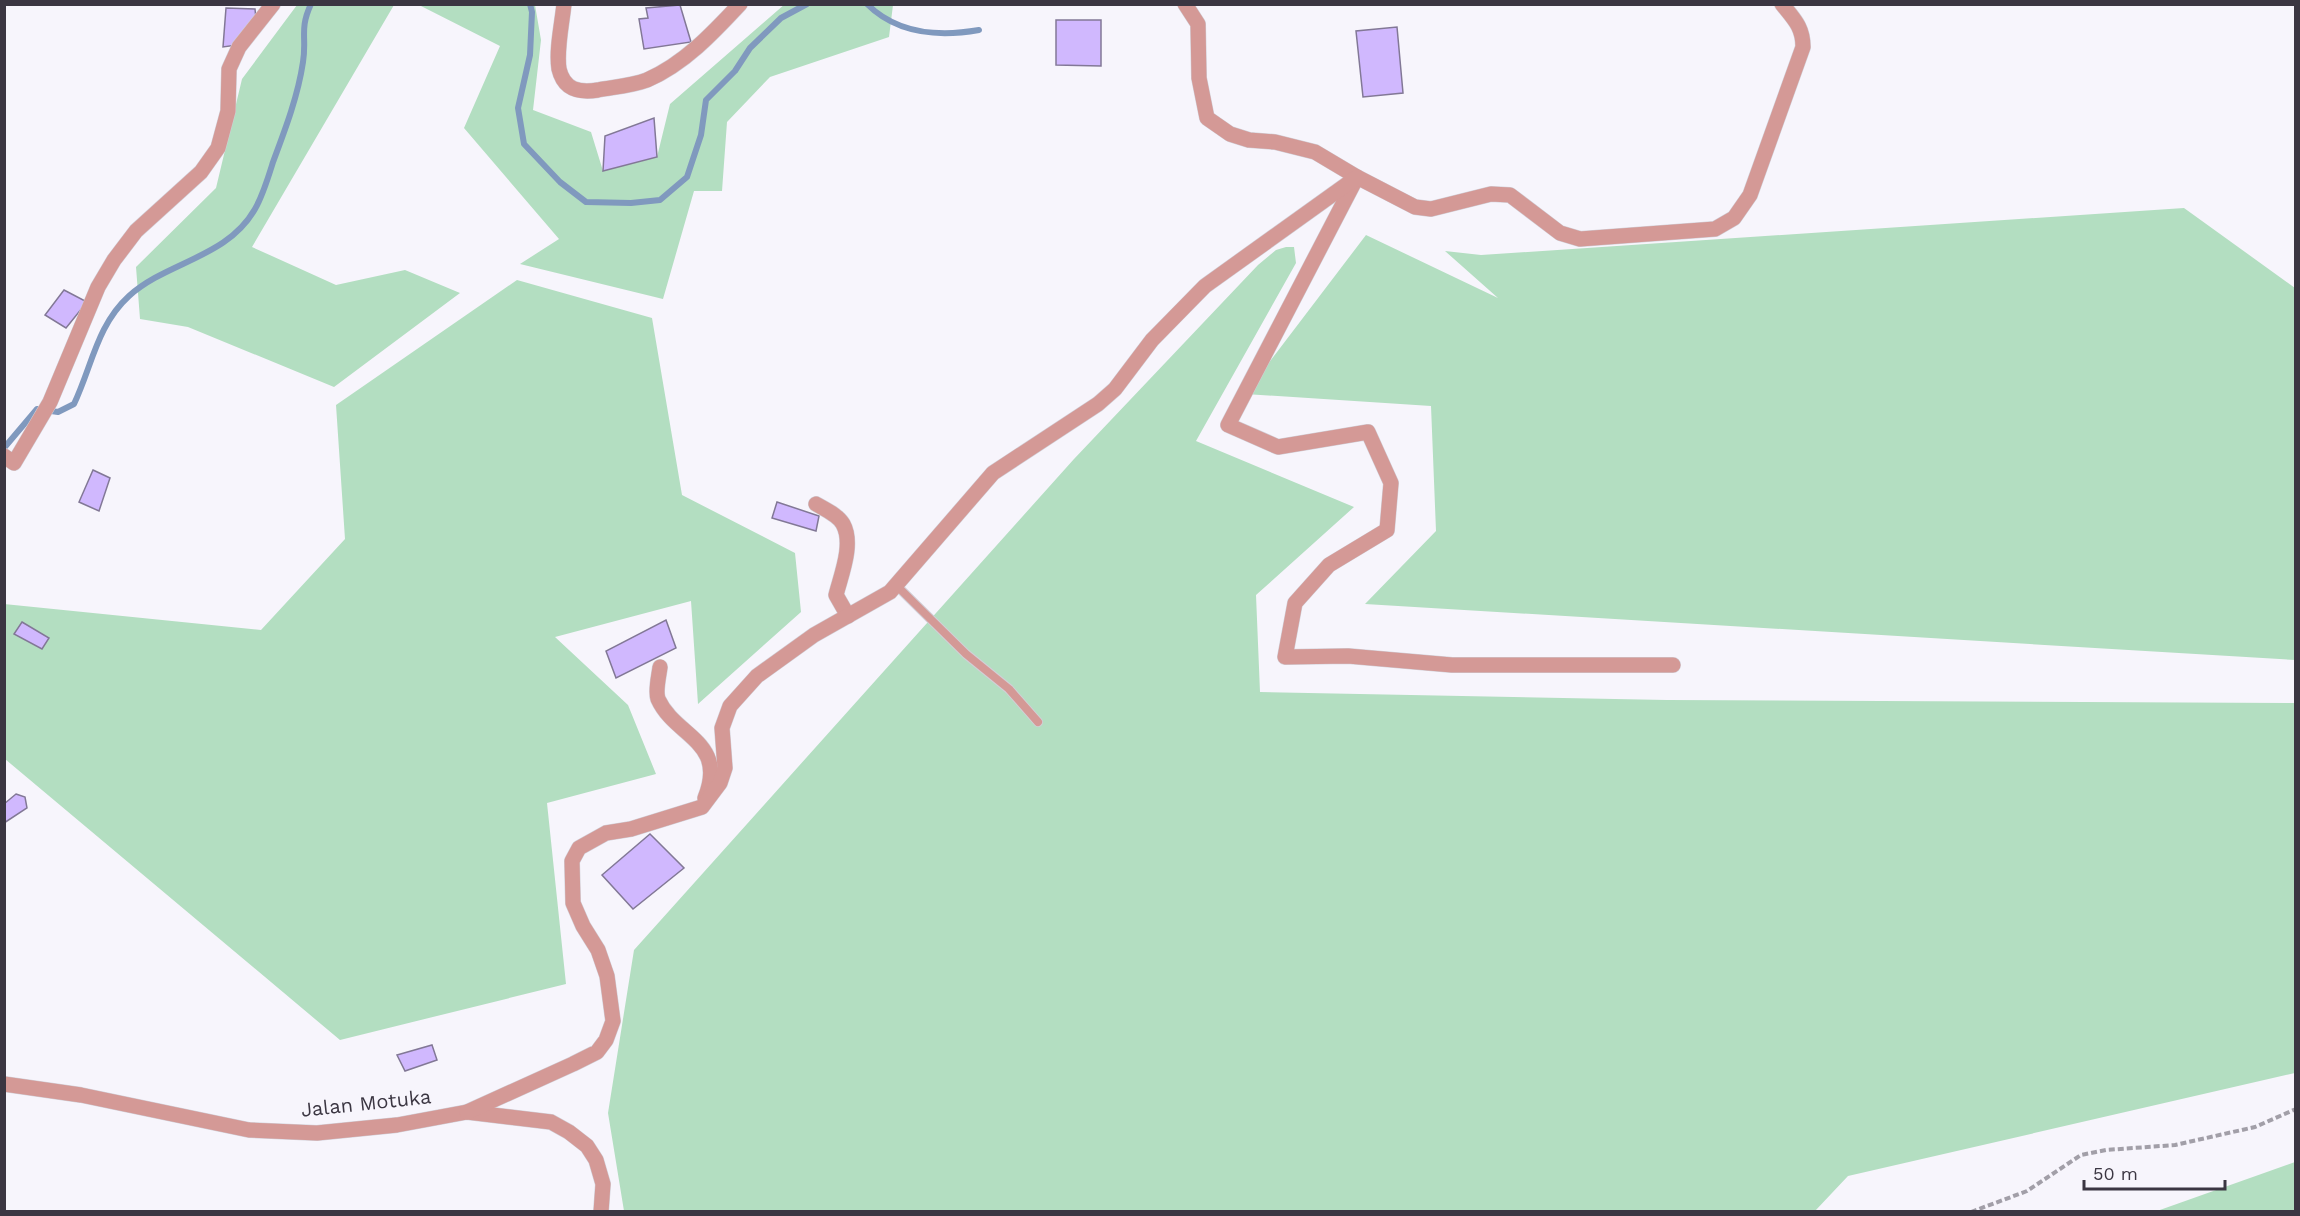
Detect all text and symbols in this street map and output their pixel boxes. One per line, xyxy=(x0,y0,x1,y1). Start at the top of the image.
street label: Jalan Motuka xyxy=(300,1084,432,1122)
scale bar xyxy=(2084,1153,2225,1191)
text: 50 m xyxy=(2093,1163,2138,1184)

